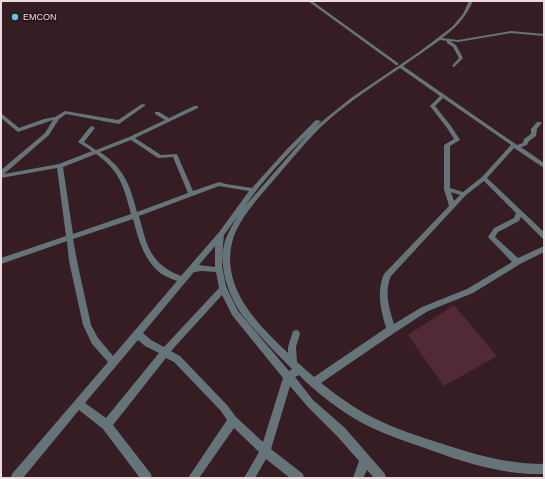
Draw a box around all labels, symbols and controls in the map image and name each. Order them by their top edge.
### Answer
marker: EMCON [10,12,20,22]
place label: EMCON [23,12,57,22]

